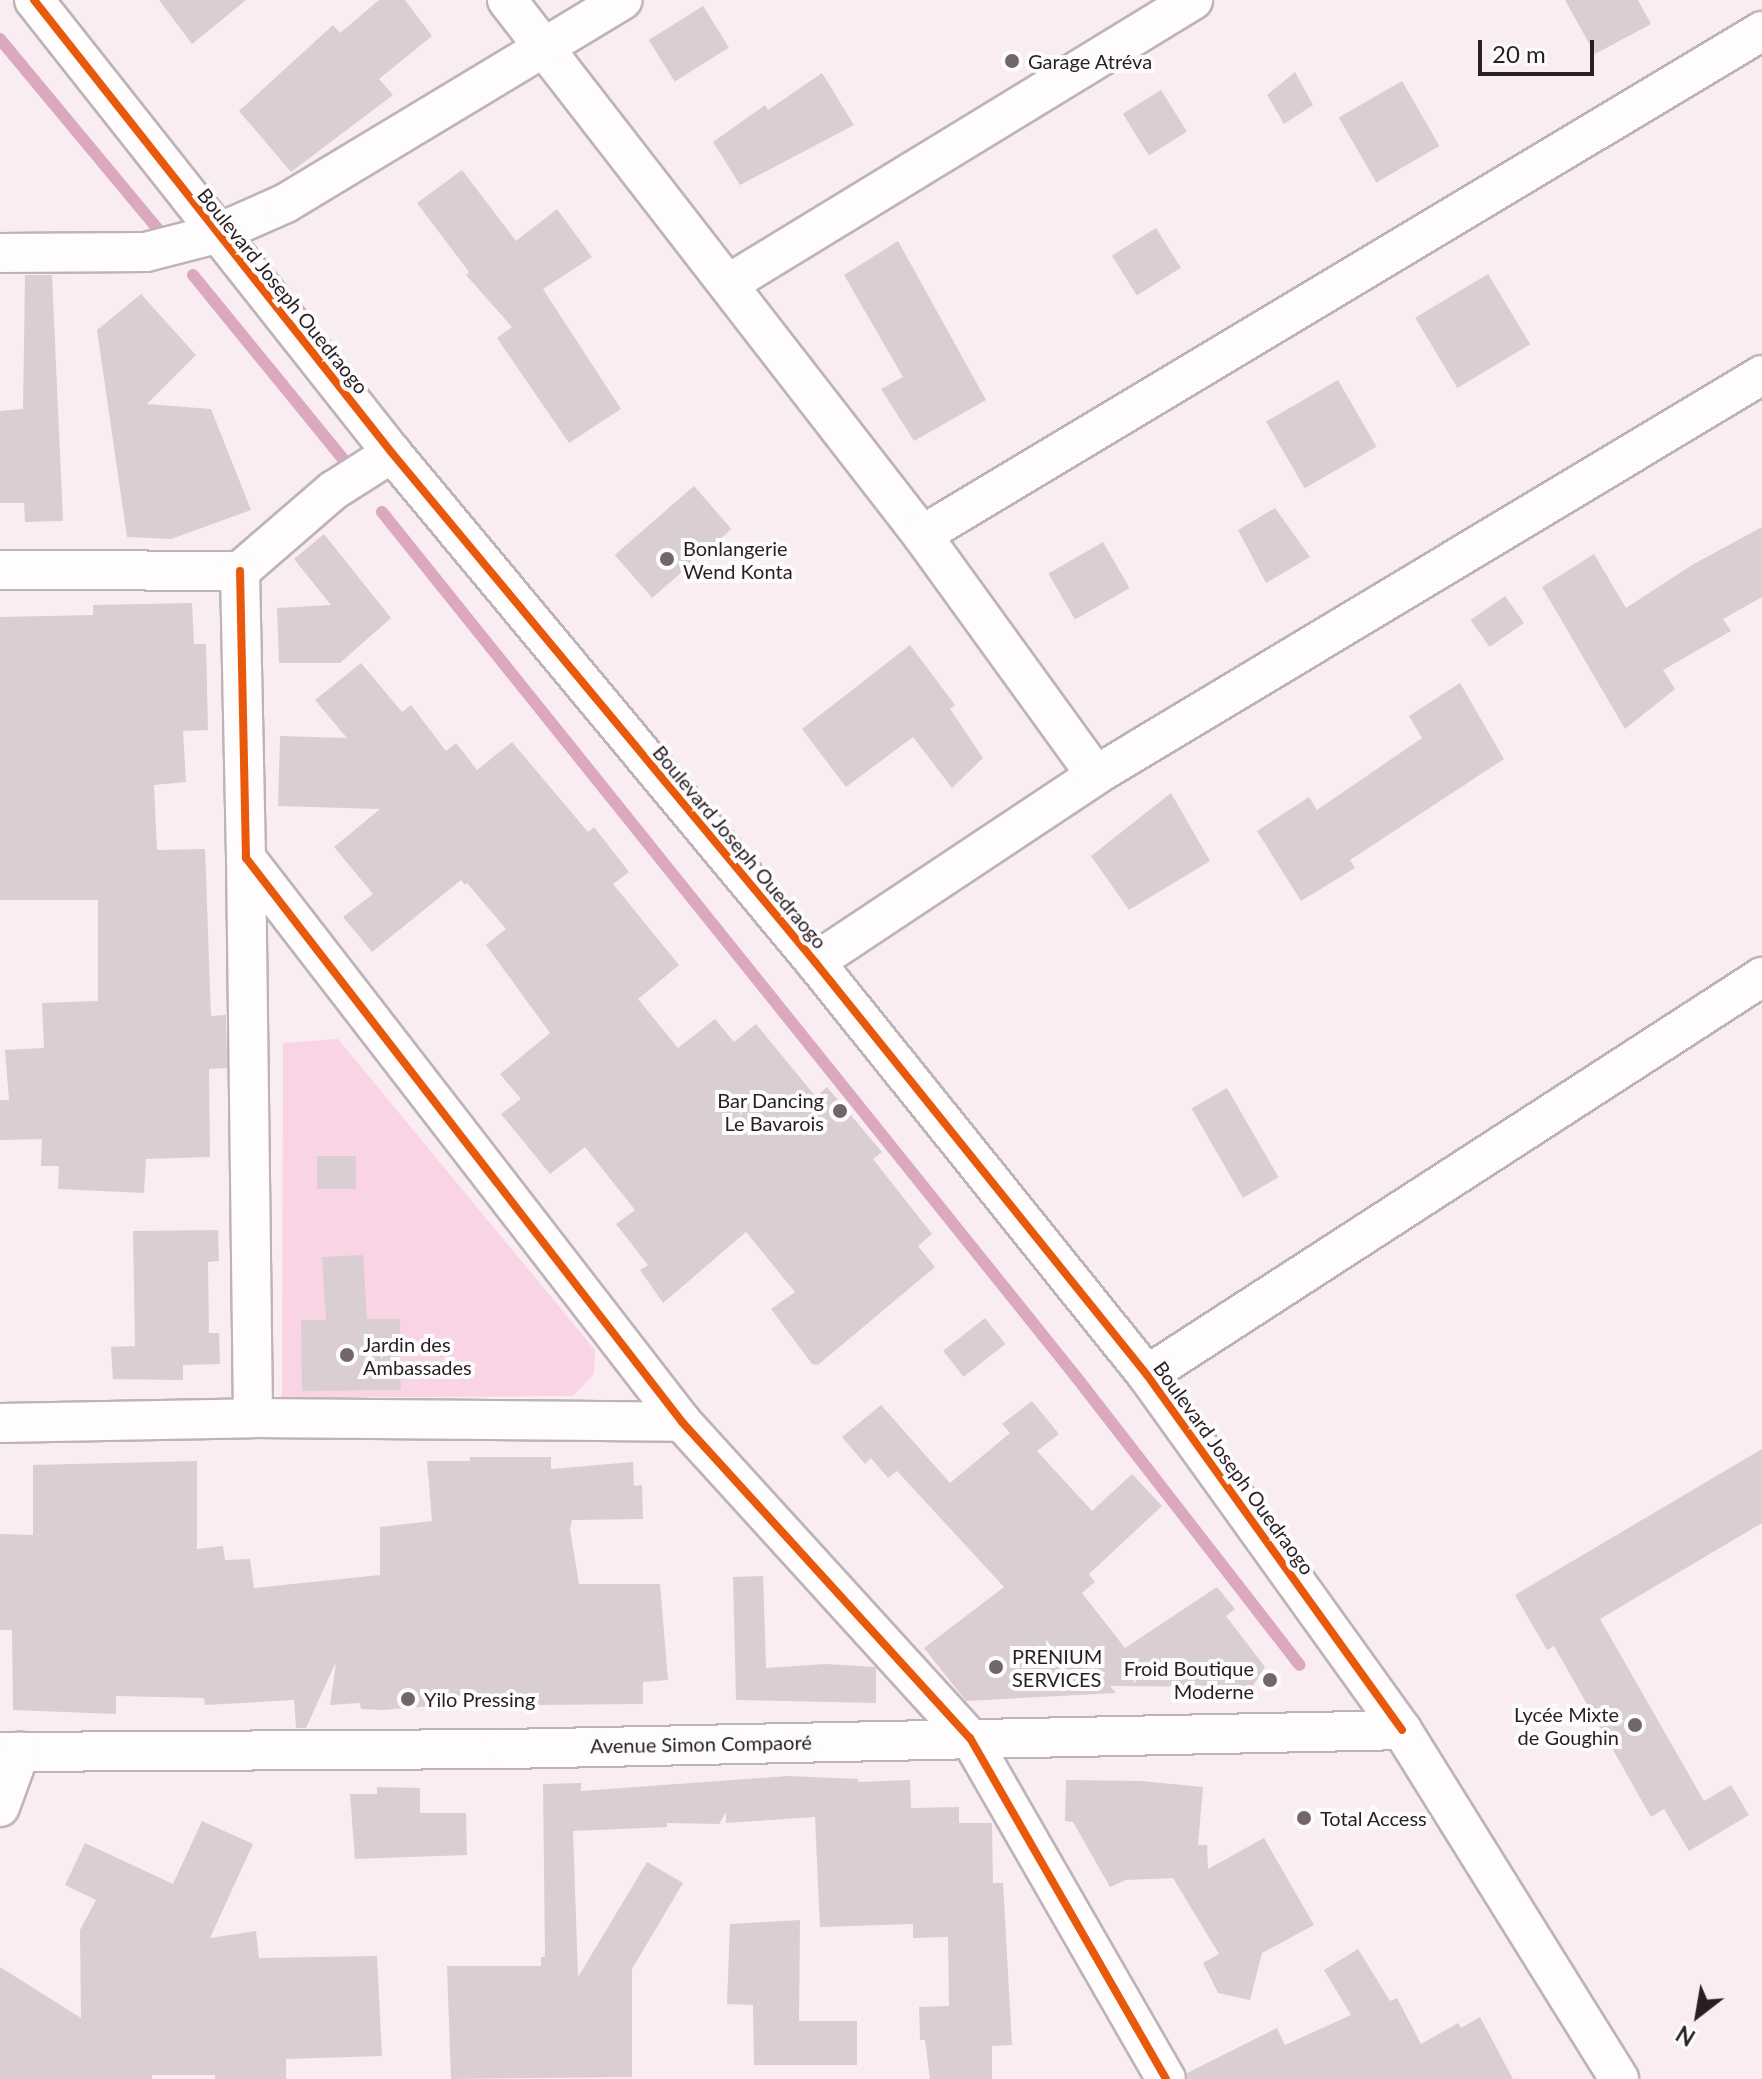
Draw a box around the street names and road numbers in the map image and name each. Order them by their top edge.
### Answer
street label: Boulevard Joseph Ouedraogo [192,183,374,399]
street label: Boulevard Joseph Ouedraogo [648,740,832,954]
street label: Boulevard Joseph Ouedraogo [1148,1356,1320,1580]
street label: Avenue Simon Compaoré [590,1730,812,1758]

